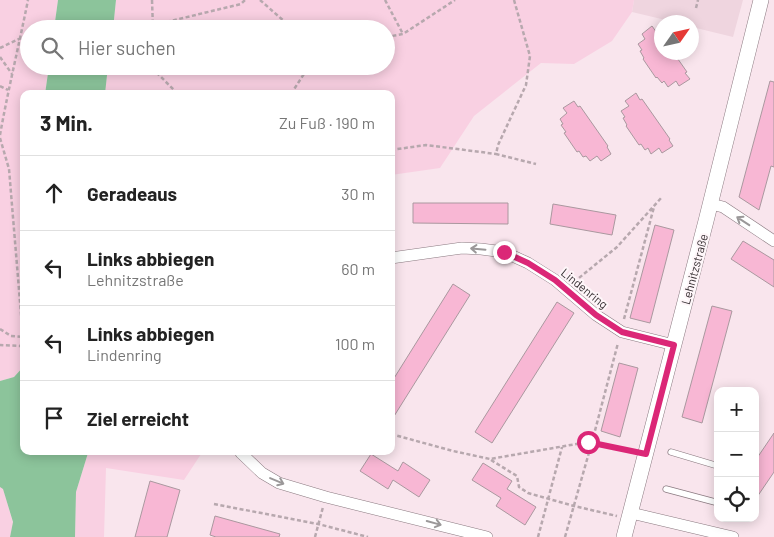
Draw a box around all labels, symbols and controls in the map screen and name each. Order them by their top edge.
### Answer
north arrow [654,15,699,60]
search box [20,20,395,75]
icon: search [38,34,66,62]
text: Hier suchen [78,36,176,59]
text: 3 Min. [40,110,93,135]
text: Zu Fuß · 190 m [279,113,375,132]
icon: ahead [40,179,68,207]
text: Geradeaus [87,182,177,205]
text: 30 m [341,184,375,203]
one-way arrow [736,215,750,226]
street label: Lehnitzstraße [678,232,710,306]
route end [493,241,516,264]
one-way arrow [470,244,486,254]
text: Links abbiegen [87,247,214,270]
icon: left [40,254,68,282]
text: 60 m [341,259,375,278]
street label: Lindenring [559,265,611,311]
text: Lehnitzstraße [87,270,184,289]
text: Links abbiegen [87,322,214,345]
icon: left [40,329,68,357]
text: 100 m [335,334,375,353]
text: Lindenring [87,345,162,364]
map controls [714,387,759,522]
button: + [714,387,759,432]
icon: arrive [40,404,68,432]
text: Ziel erreicht [87,407,189,430]
route start [577,431,600,454]
button: − [714,432,759,477]
one-way arrow [269,476,284,486]
button: locate [714,477,759,522]
one-way arrow [426,519,442,528]

